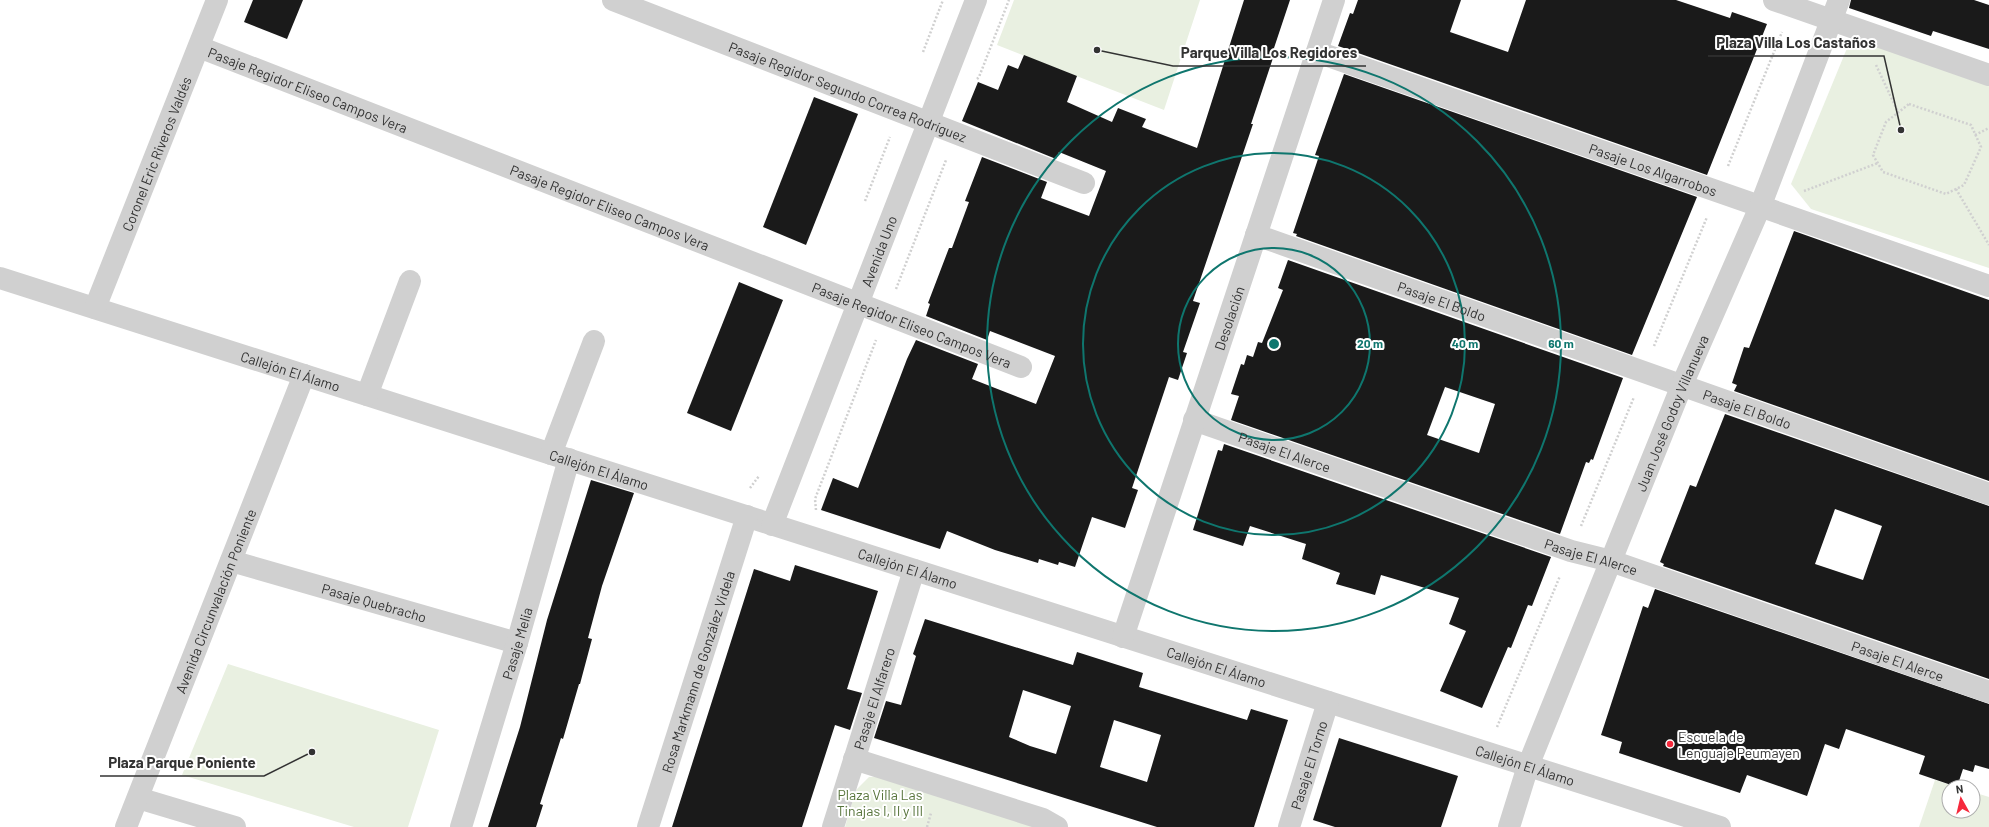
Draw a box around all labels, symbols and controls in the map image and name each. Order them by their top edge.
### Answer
callout: Plaza Villa Los Castaños [1708,29,1884,56]
text: Plaza Villa Los Castaños [1716,33,1876,51]
street label: Pasaje Regidor Segundo Correa Rodríguez [727,37,969,145]
callout: Parque Villa Los Regidores [1173,39,1366,66]
street label: Pasaje Regidor Eliseo Campos Vera [206,43,410,136]
text: Parque Villa Los Regidores [1181,43,1358,61]
street label: Coronel Eric Riveros Valdés [118,74,195,233]
street label: Pasaje Los Algarrobos [1587,139,1720,199]
street label: Pasaje Regidor Eliseo Campos Vera [508,161,712,253]
street label: Avenida Uno [857,213,900,289]
street label: Pasaje El Boldo [1395,277,1488,324]
street label: Pasaje Regidor Eliseo Campos Vera [810,278,1014,371]
street label: Desolación [1210,284,1247,352]
street label: Juan José Godoy Villanueva [1631,332,1711,494]
text: 20 m [1357,336,1383,350]
text: 40 m [1452,336,1478,350]
text: 60 m [1548,336,1574,350]
centre of rings [1267,337,1281,351]
street label: Callejón El Álamo [239,347,342,395]
street label: Pasaje El Boldo [1701,385,1794,432]
street label: Pasaje El Alerce [1236,428,1333,475]
street label: Callejón El Álamo [547,445,651,493]
street label: Avenida Circunvalación Poniente [171,506,259,696]
street label: Pasaje El Alerce [1542,534,1640,578]
street label: Callejón El Álamo [856,544,960,592]
street label: Rosa Markmann de González Videla [657,569,738,775]
street label: Pasaje Quebracho [320,579,429,625]
street label: Pasaje Melia [498,605,535,681]
street label: Pasaje El Alerce [1850,637,1946,684]
street label: Callejón El Álamo [1165,642,1268,690]
street label: Pasaje El Alfarero [849,645,898,752]
street label: Pasaje El Torno [1286,718,1330,812]
place label: Escuela de Lenguaje Peumayen [1678,728,1800,761]
marker: Escuela de Lenguaje Peumayen [1665,739,1675,749]
street label: Callejón El Álamo [1473,741,1577,789]
callout: Plaza Parque Poniente [100,749,264,776]
text: Plaza Parque Poniente [108,753,256,771]
north arrow [1941,779,1981,819]
text: N [1955,782,1964,796]
park label: Plaza Villa Las Tinajas I, II y III [837,786,923,819]

